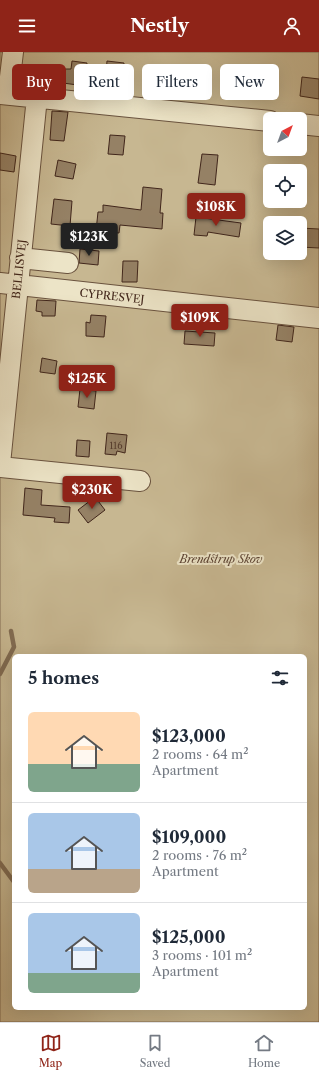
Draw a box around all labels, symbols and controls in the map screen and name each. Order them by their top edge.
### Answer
icon: menu [16,15,38,37]
text: Nestly [130,15,189,37]
icon: person [281,15,303,37]
chip: Buy [12,64,66,100]
chip: Rent [74,64,134,100]
chip: Filters [142,64,212,100]
chip: New [220,64,279,100]
north arrow [263,112,307,156]
map controls [263,112,307,260]
button: locate [263,164,307,208]
pin: $108K [188,193,244,227]
text: $108K [196,198,236,214]
button: layers [263,216,307,260]
pin: $123K [61,223,117,257]
text: $123K [70,228,108,244]
street label: BELLISVEJ [9,238,29,300]
street label: CYPRESVEJ [79,286,145,306]
pin: $109K [172,304,228,338]
text: $109K [180,309,220,325]
pin: $125K [59,365,115,399]
text: $125K [68,370,106,386]
house number: 116 [110,440,122,451]
pin: $230K [64,476,120,510]
text: $230K [72,481,112,497]
park label: Brendstrup Skov [179,552,263,566]
icon: filters [269,667,291,689]
text: 5 homes [28,668,99,688]
text: $123,000 [152,726,226,746]
icon: home [60,728,108,776]
text: 2 rooms · 64 m² [152,746,249,762]
text: Apartment [152,762,219,778]
text: $109,000 [152,827,226,847]
icon: home [60,829,108,877]
text: 2 rooms · 76 m² [152,847,247,863]
text: Apartment [152,863,219,879]
text: $125,000 [152,927,226,947]
icon: home [60,929,108,977]
text: 3 rooms · 101 m² [152,947,252,963]
text: Apartment [152,963,219,979]
tab: Map [39,1032,62,1070]
tab: Saved [140,1032,170,1070]
tab: Home [248,1032,280,1070]

